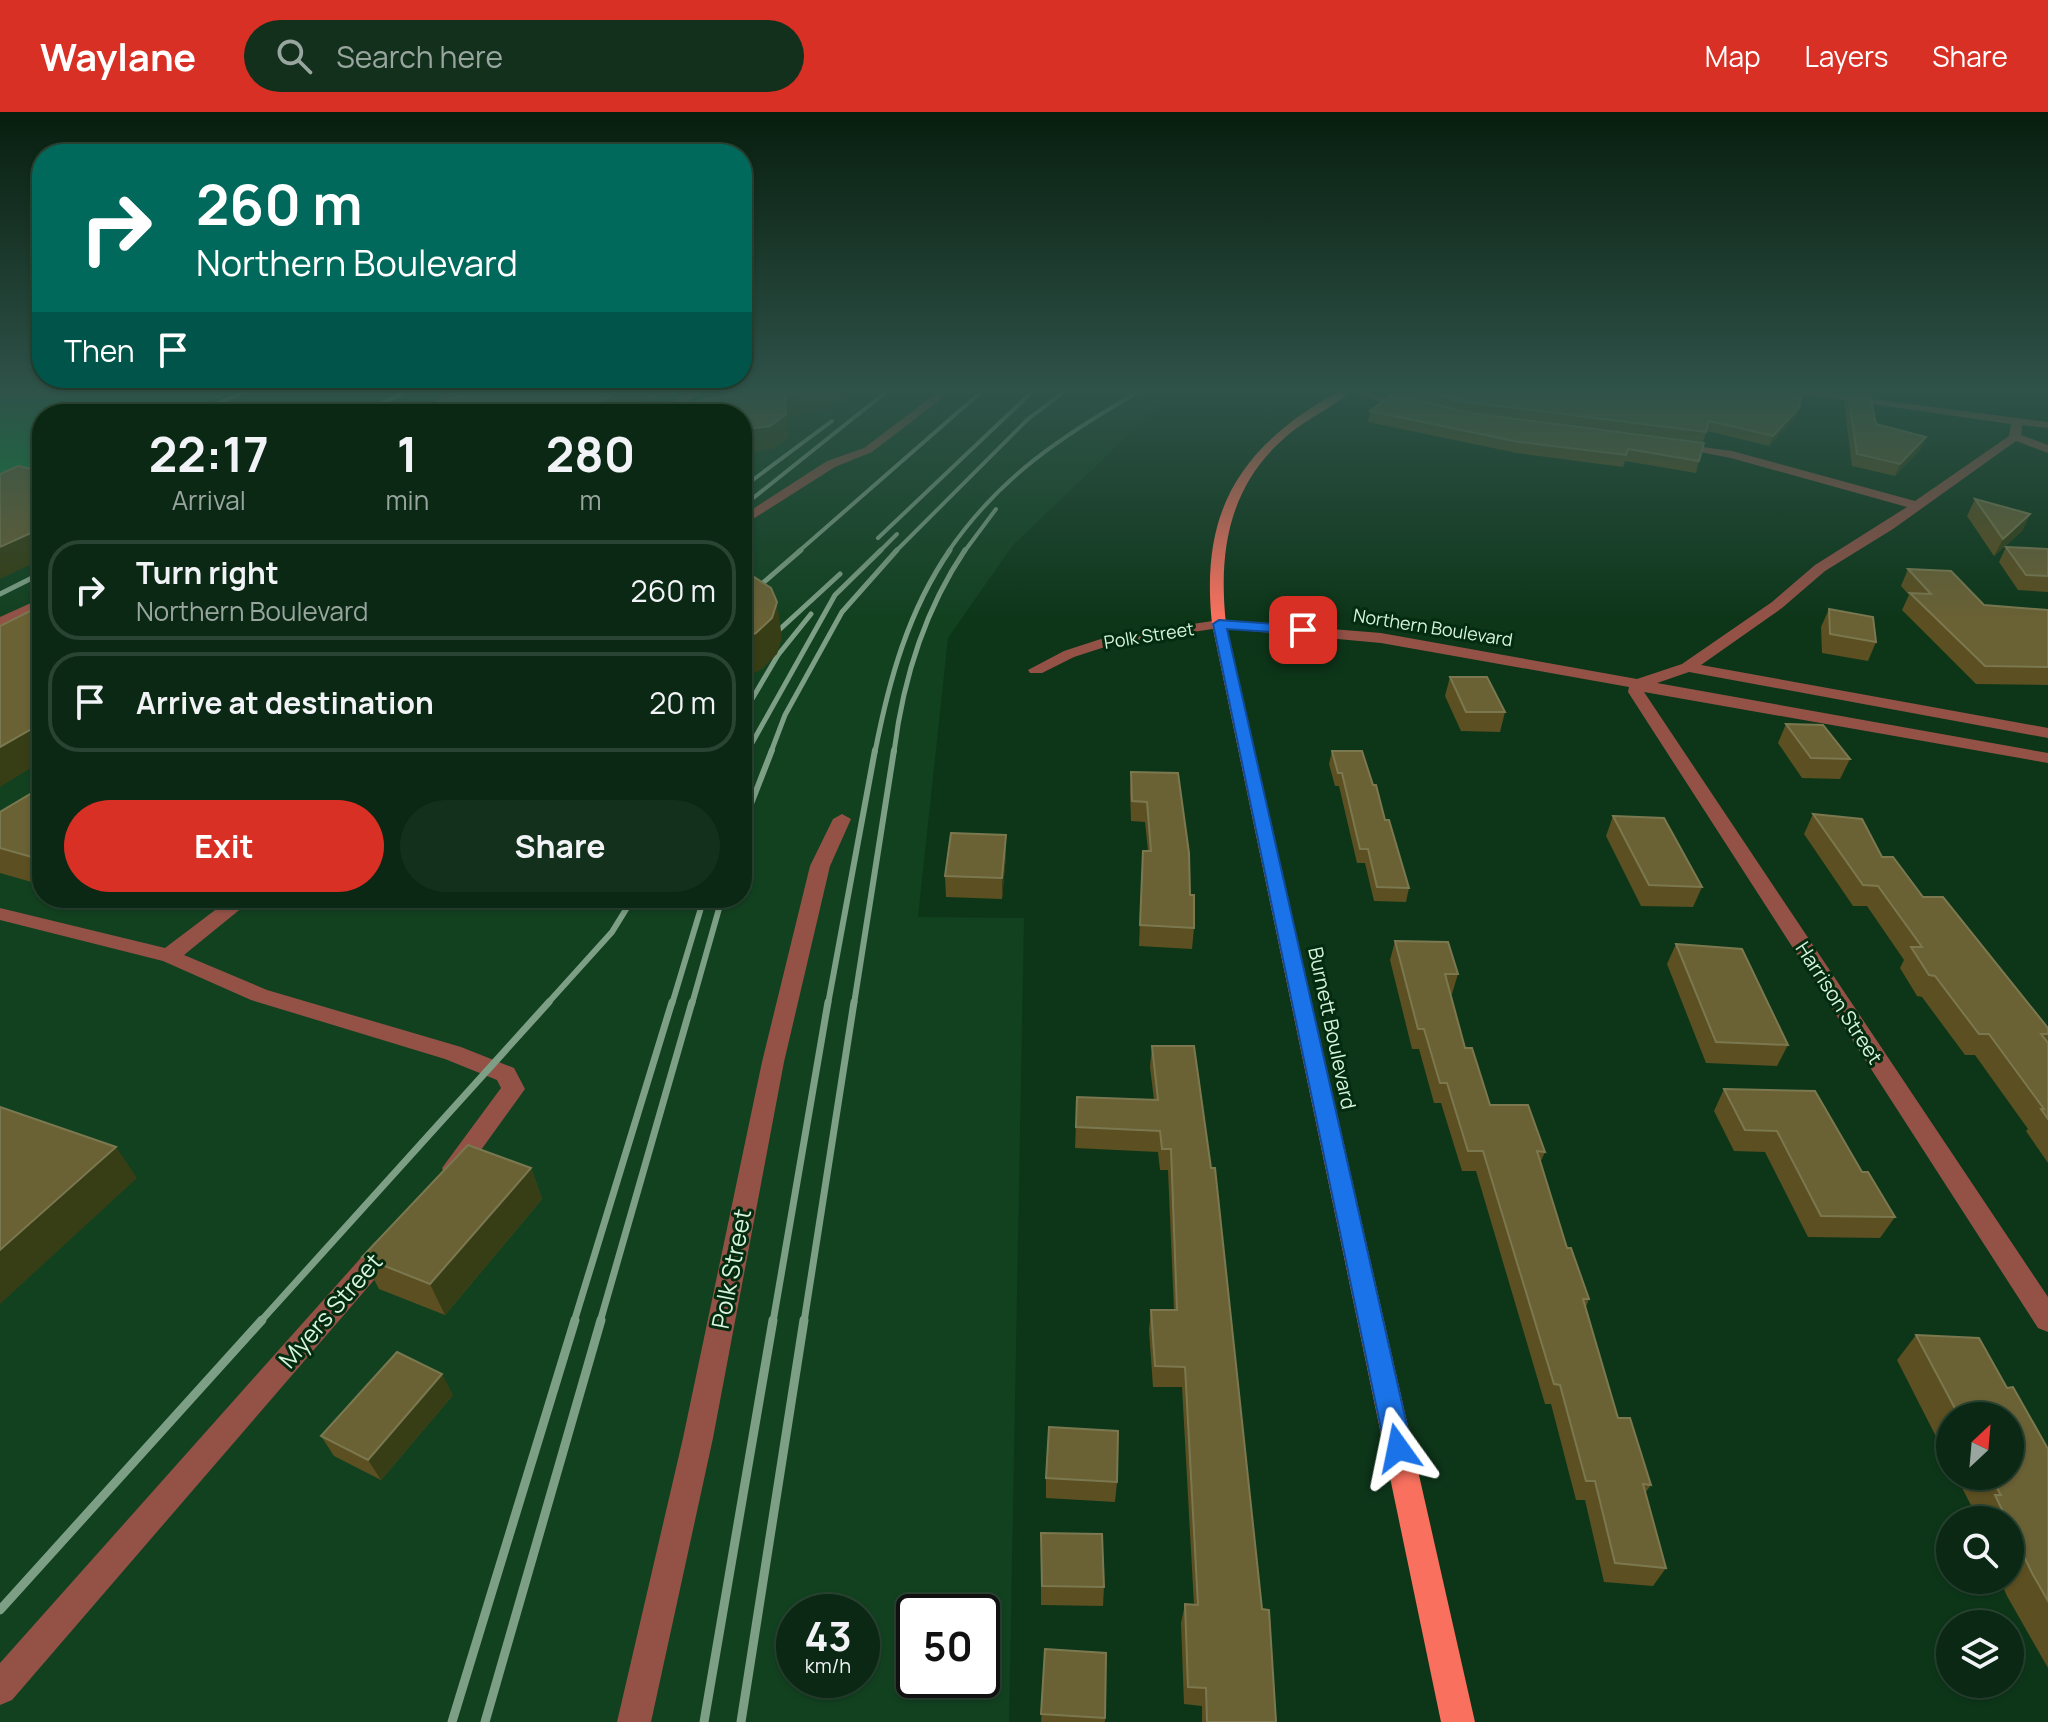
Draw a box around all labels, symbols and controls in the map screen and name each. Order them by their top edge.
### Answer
search box [244,20,804,92]
text: Waylane [40,30,196,82]
icon: search [272,34,316,78]
text: Search here [336,36,503,77]
text: Map [1705,37,1761,75]
text: Layers [1805,37,1888,75]
text: Share [1932,37,2008,75]
text: 260 m [196,165,363,242]
icon: right [64,176,168,280]
text: Northern Boulevard [196,238,518,287]
icon: arrive [151,328,195,372]
text: Then [64,330,135,371]
text: 22:17 [149,421,269,486]
text: 1 [397,421,418,486]
text: 280 [546,421,635,486]
text: Arrival [172,482,246,518]
text: min [386,482,429,518]
text: m [580,482,602,518]
text: Turn right [136,552,279,593]
icon: right [68,568,112,612]
text: 260 m [631,570,716,611]
text: Northern Boulevard [136,593,369,629]
pin [1269,596,1337,664]
street label: Northern Boulevard [1352,603,1515,651]
icon: arrive [1281,608,1325,652]
street label: Polk Street [1102,616,1196,654]
icon: arrive [68,680,112,724]
text: Arrive at destination [136,682,434,723]
text: 20 m [649,682,716,723]
button: Exit [64,800,384,892]
button: Share [400,800,720,892]
street label: Harrison Street [1790,936,1889,1069]
street label: Burnett Boulevard [1302,944,1363,1111]
street label: Polk Street [703,1206,758,1331]
street label: Myers Street [271,1245,389,1375]
north arrow [1936,1402,2024,1490]
map controls [1936,1402,2024,1698]
position arrow [1356,1406,1440,1490]
button: search [1936,1506,2024,1594]
speed limit sign: 50 [896,1594,1000,1698]
text: 43 [804,1608,852,1663]
button: layers [1936,1610,2024,1698]
text: km/h [805,1652,851,1679]

